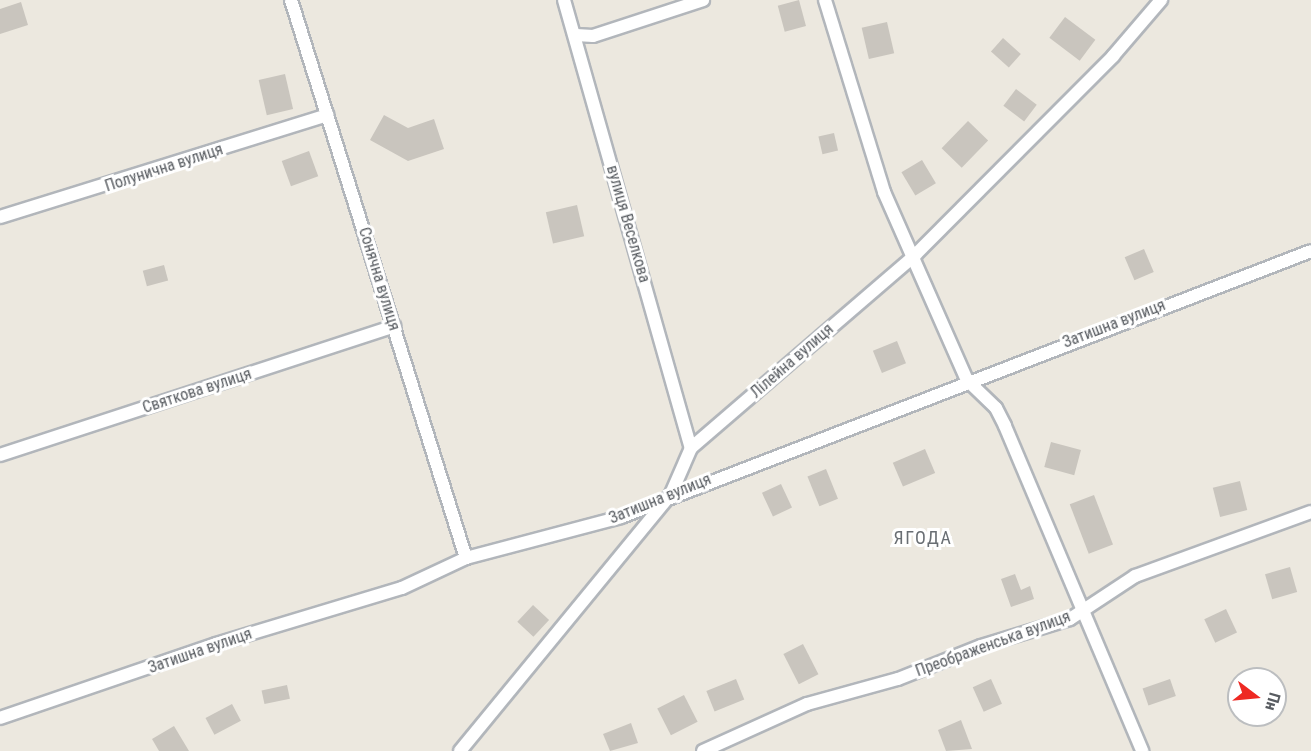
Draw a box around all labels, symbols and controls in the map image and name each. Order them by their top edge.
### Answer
street label: Полунична вулиця [103,140,225,196]
street label: вулиця Веселкова [602,163,654,285]
street label: Сонячна вулиця [354,225,404,333]
street label: Затишна вулиця [1060,296,1168,352]
street label: Лілейна вулиця [747,320,837,402]
street label: Святкова вулиця [140,364,254,418]
street label: Затишна вулиця [606,470,714,528]
district label: ЯГОДА [894,527,952,549]
street label: Преображенська вулиця [913,607,1073,681]
street label: Затишна вулиця [146,624,254,678]
north arrow [1227,667,1287,727]
text: Пн [1261,690,1284,713]

